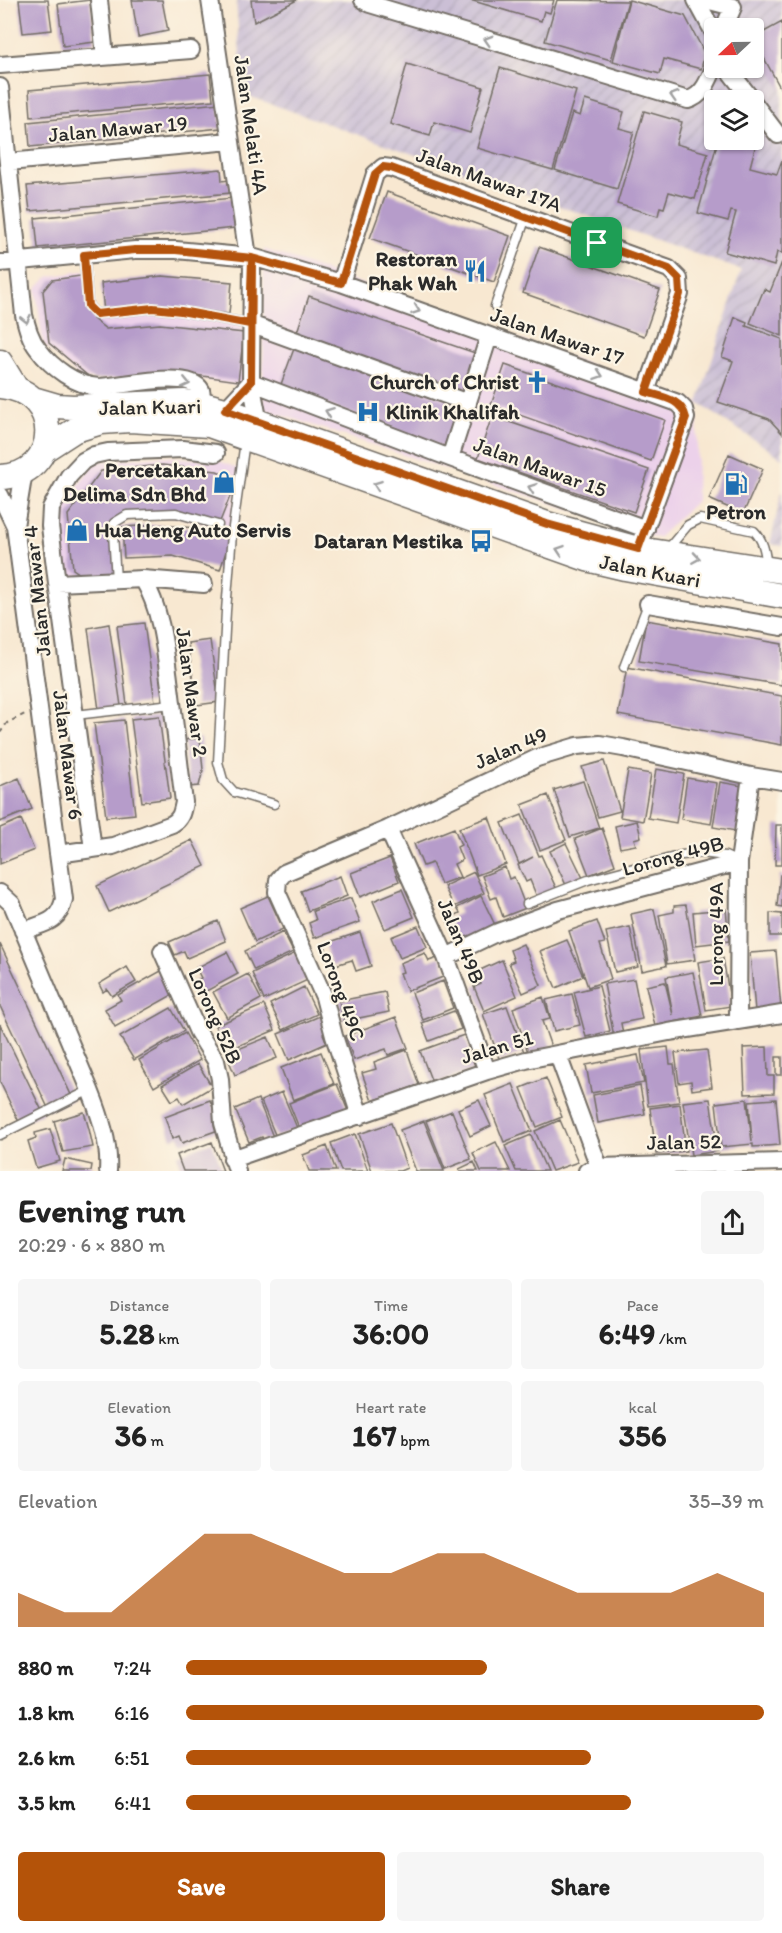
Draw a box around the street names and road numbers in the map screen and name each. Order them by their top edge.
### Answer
street label: Jalan Melati 4A [229,53,274,197]
street label: Jalan Mawar 19 [47,110,189,147]
street label: Jalan Mawar 17A [413,142,566,218]
street label: Jalan Mawar 17 [487,301,627,370]
street label: Jalan Kuari [99,393,201,420]
street label: Jalan Mawar 15 [470,431,610,502]
street label: Jalan Mawar 4 [17,524,56,658]
street label: Jalan Kuari [597,548,703,593]
street label: Jalan Mawar 2 [171,626,214,758]
street label: Jalan Mawar 6 [48,689,89,821]
street label: Jalan 49 [471,721,551,774]
street label: Lorong 49B [619,830,726,881]
street label: Lorong 49A [703,881,728,986]
street label: Jalan 49B [432,894,491,987]
street label: Lorong 49C [312,938,371,1044]
street label: Lorong 52B [183,964,248,1068]
street label: Jalan 51 [458,1024,536,1069]
street label: Jalan 52 [646,1128,722,1155]

